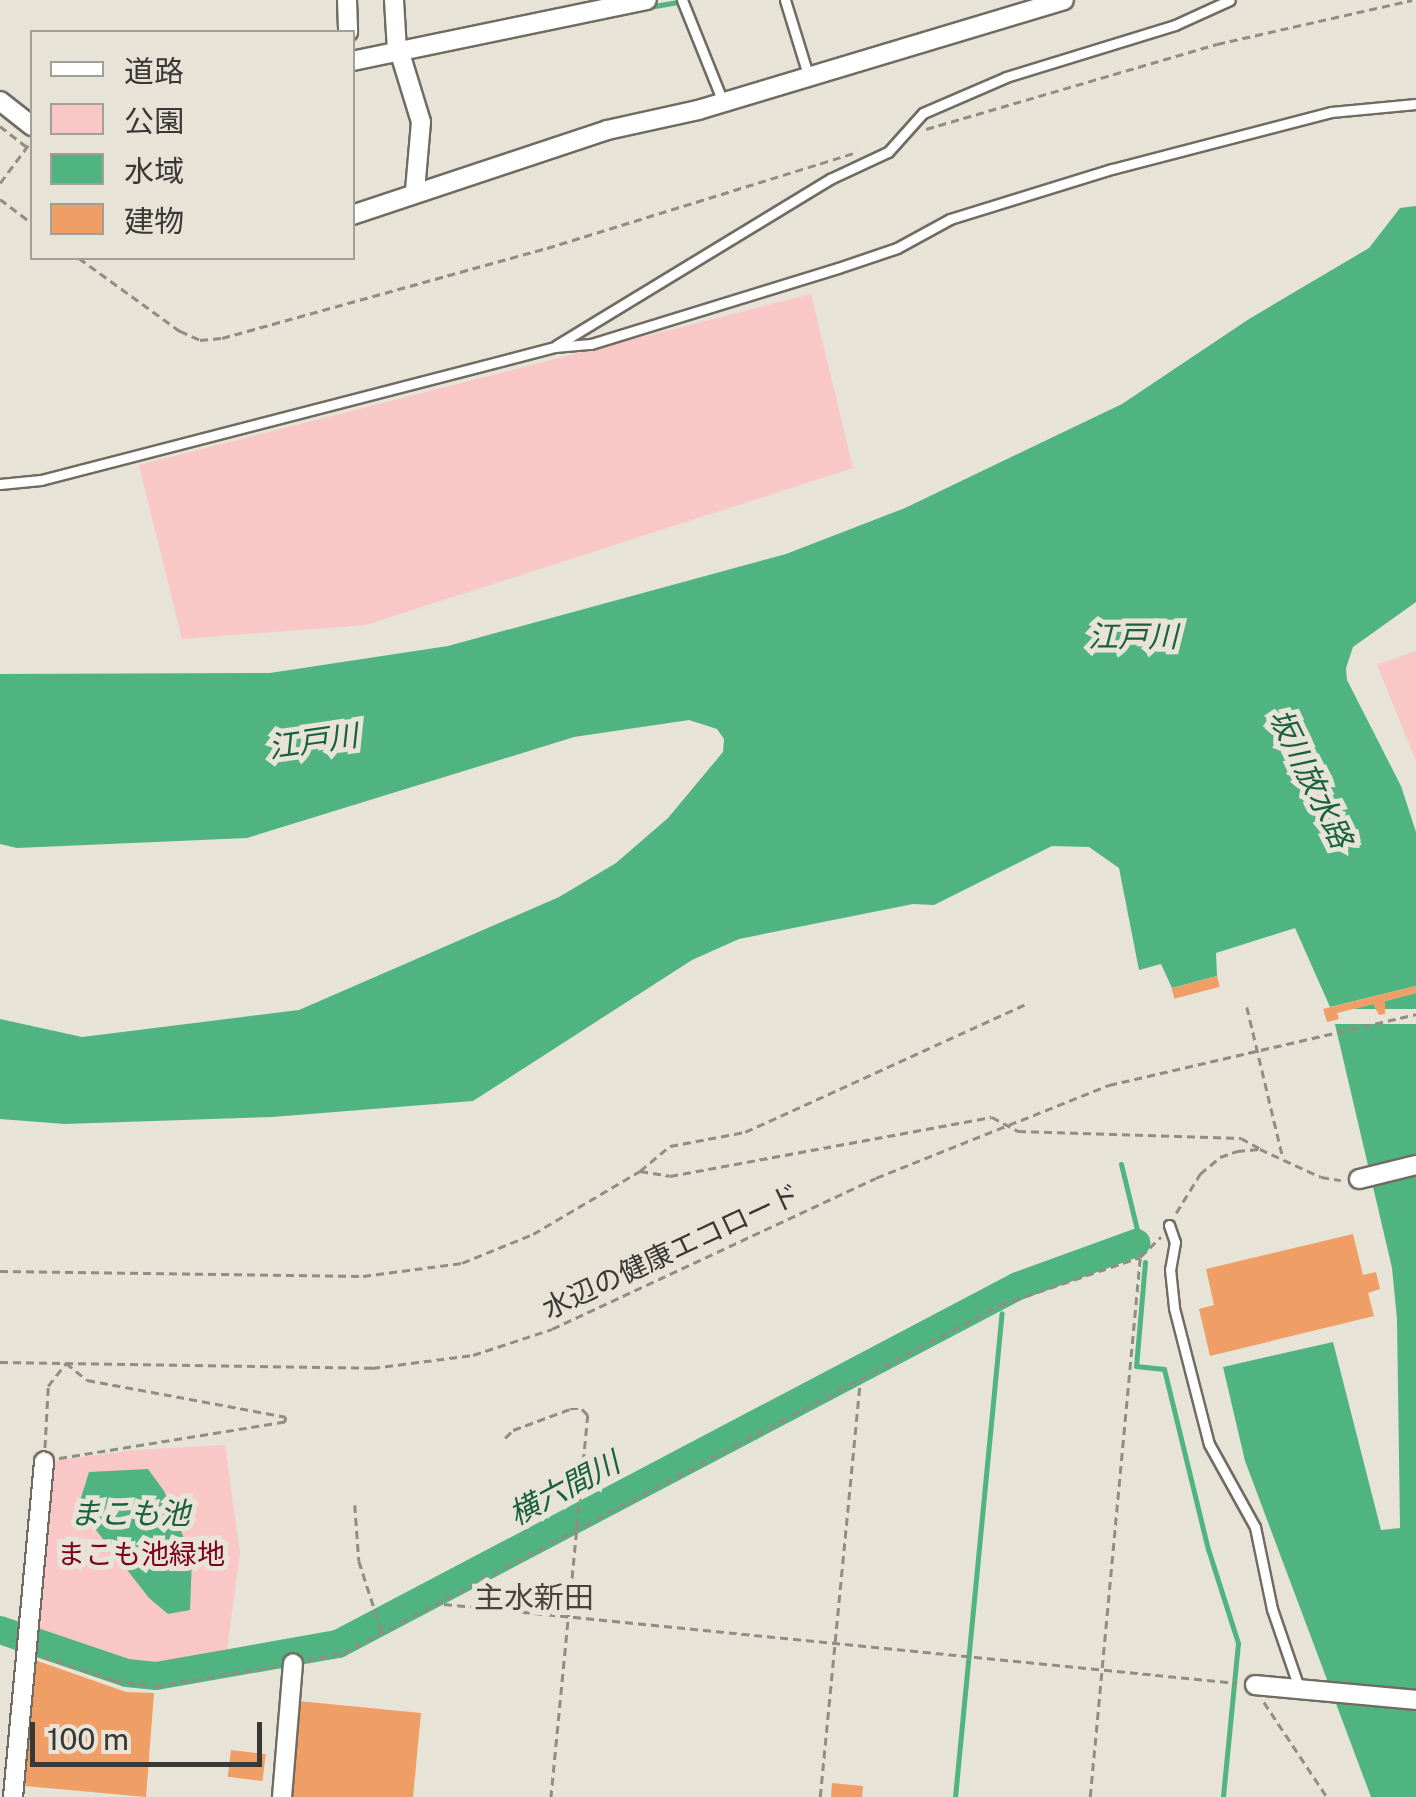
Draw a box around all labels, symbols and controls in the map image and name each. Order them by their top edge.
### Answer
legend [30,30,355,260]
text: 道路 [124,53,184,89]
text: 公園 [124,103,184,139]
text: 水域 [124,153,184,189]
text: 建物 [124,203,184,239]
water label: 江戸川 [1088,618,1178,654]
water label: 坂川放水路 [1262,703,1360,853]
water label: 江戸川 [266,717,360,765]
street label: 水辺の健康エコロード [537,1177,805,1325]
water label: 横六間川 [503,1444,625,1532]
water label: まこも池 [70,1495,190,1531]
park label: まこも池緑地 [57,1537,225,1571]
district label: 主水新田 [474,1579,594,1615]
scale bar [35,1702,268,1764]
text: 100 m [47,1721,129,1757]

